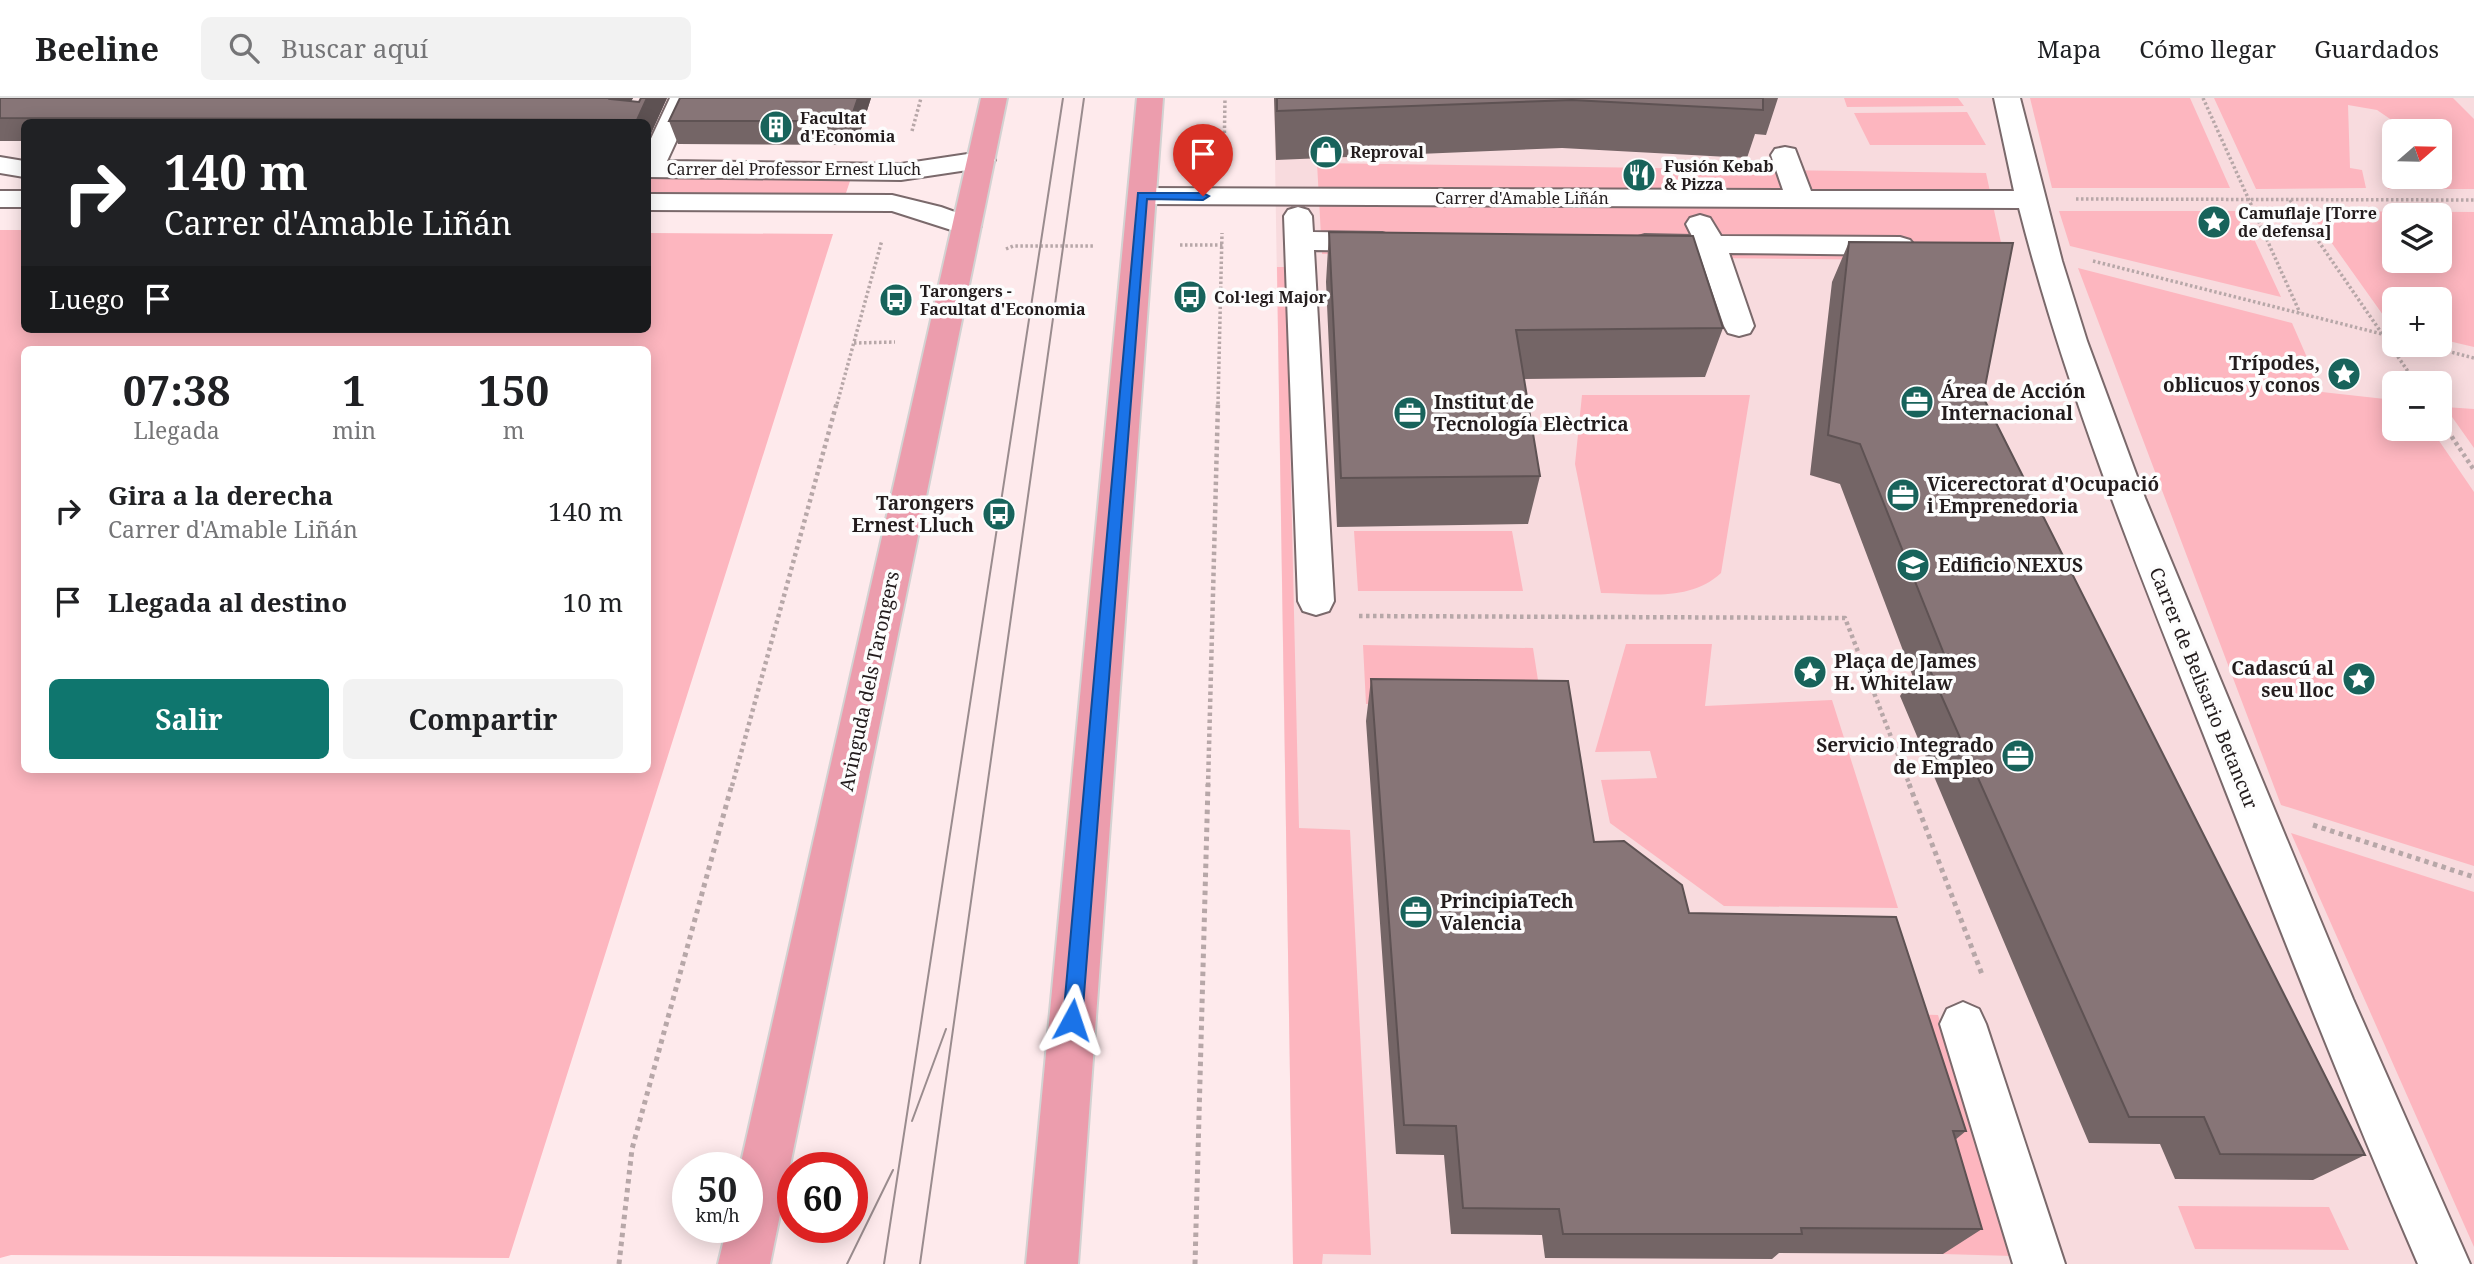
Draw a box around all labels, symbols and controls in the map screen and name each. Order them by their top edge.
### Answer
search box [201,17,691,80]
text: Beeline [35,26,159,71]
icon: search [225,29,263,67]
text: Buscar aquí [281,30,428,66]
text: Mapa [2037,32,2101,65]
text: Cómo llegar [2139,32,2276,65]
text: Guardados [2314,32,2439,65]
place label: Facultat d'Economia [800,107,896,147]
building icon: Facultat d'Economia [757,108,795,146]
north arrow [2382,119,2452,189]
map controls [2382,119,2452,441]
pin [1173,124,1233,196]
shop icon: Reproval [1307,133,1345,171]
icon: arrive [1184,135,1222,173]
text: 140 m [164,138,308,204]
place label: Reproval [1350,141,1424,163]
icon: right [49,147,140,238]
place label: Fusión Kebab & Pizza [1664,155,1774,195]
restaurant icon: Fusión Kebab & Pizza [1620,156,1658,194]
street label: Carrer del Professor Ernest Lluch [667,158,921,180]
street label: Carrer d'Amable Liñán [1435,187,1609,209]
text: Carrer d'Amable Liñán [164,201,512,244]
place label: Camuflaje [Torre de defensa] [2238,202,2377,242]
place icon: Camuflaje [Torre de defensa] [2195,203,2233,241]
button: layers [2382,203,2452,273]
bus stop icon: Col·legi Major [1171,278,1209,316]
icon: arrive [139,280,177,318]
place label: Tarongers - Facultat d'Economia [920,280,1086,320]
text: Luego [49,281,125,317]
bus stop icon: Tarongers - Facultat d'Economia [877,281,915,319]
place label: Col·legi Major [1214,286,1328,308]
button: + [2382,287,2452,357]
place label: Trípodes, oblicuos y conos [2163,350,2320,398]
place icon: Trípodes, oblicuos y conos [2325,355,2363,393]
text: 07:38 [123,361,230,418]
text: 1 [342,361,366,418]
text: 150 [478,361,549,418]
button: − [2382,371,2452,441]
place label: Área de Acción Internacional [1941,378,2086,426]
office icon: Área de Acción Internacional [1898,383,1936,421]
place label: Institut de Tecnología Elèctrica [1434,389,1629,437]
office icon: Institut de Tecnología Elèctrica [1391,394,1429,432]
text: Llegada [134,414,220,446]
text: min [332,414,376,446]
text: m [503,414,524,446]
place label: Vicerectorat d'Ocupació i Emprenedoria [1927,471,2159,519]
office icon: Vicerectorat d'Ocupació i Emprenedoria [1884,476,1922,514]
text: Gira a la derecha [108,477,333,513]
place label: Tarongers Ernest Lluch [852,490,974,538]
icon: right [49,492,87,530]
text: 140 m [548,493,623,529]
bus stop icon: Tarongers Ernest Lluch [980,495,1018,533]
text: Carrer d'Amable Liñán [108,513,358,545]
school or university icon: Edificio NEXUS [1894,546,1932,584]
place label: Edificio NEXUS [1938,552,2083,578]
street label: Carrer de Belisario Betancur [2144,563,2264,813]
street label: Avinguda dels Tarongers [833,569,905,793]
icon: arrive [49,583,87,621]
text: Llegada al destino [108,584,347,620]
text: 10 m [563,584,623,620]
place label: Plaça de James H. Whitelaw [1834,648,1976,696]
place icon: Plaça de James H. Whitelaw [1791,653,1829,691]
place label: Cadascú al seu lloc [2231,655,2334,703]
place icon: Cadascú al seu lloc [2340,660,2378,698]
button: Salir [49,679,329,759]
button: Compartir [343,679,623,759]
place label: Servicio Integrado de Empleo [1816,732,1994,780]
office icon: Servicio Integrado de Empleo [1999,737,2037,775]
place label: PrincipiaTech Valencia [1440,888,1574,936]
office icon: PrincipiaTech Valencia [1397,893,1435,931]
position arrow [1035,983,1109,1057]
speed limit sign: 60 [777,1152,868,1243]
text: 50 [698,1165,737,1212]
text: km/h [695,1203,740,1227]

